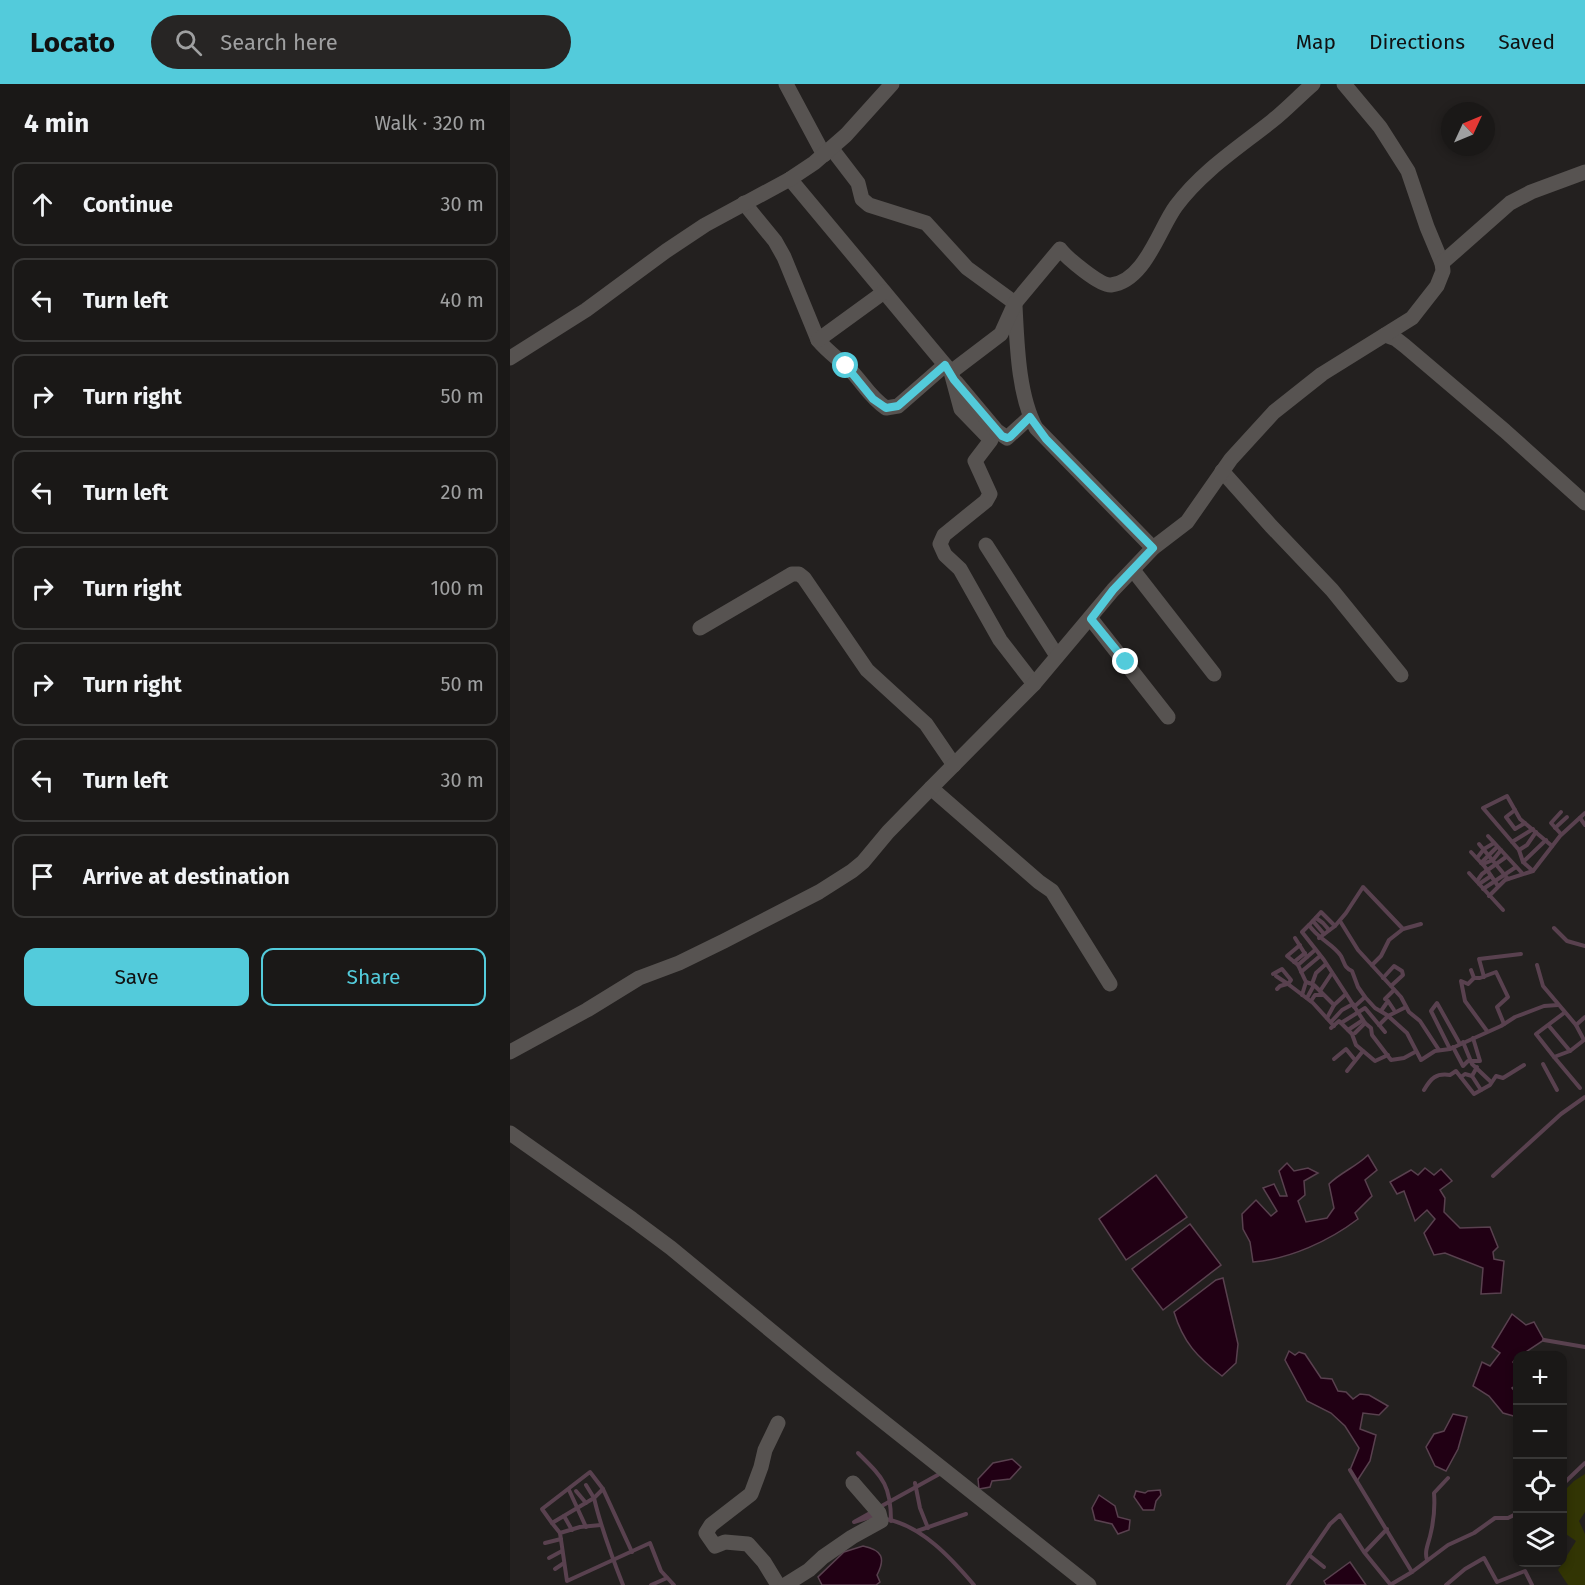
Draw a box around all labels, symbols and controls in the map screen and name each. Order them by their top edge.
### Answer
search box [151,15,571,69]
text: Locato [30,26,115,59]
icon: search [172,26,205,59]
text: Search here [220,29,338,56]
text: Map [1296,29,1336,55]
text: Directions [1369,29,1465,55]
text: Saved [1498,29,1555,55]
north arrow [1441,102,1495,156]
text: 4 min [24,108,89,139]
text: Walk · 320 m [375,111,486,135]
icon: ahead [26,188,59,221]
text: Continue [83,191,173,218]
text: 30 m [440,192,484,216]
icon: left [26,284,59,317]
text: Turn left [83,287,168,314]
text: 40 m [440,288,484,312]
route start [832,352,858,378]
icon: right [26,380,59,413]
text: Turn right [83,383,182,410]
text: 50 m [440,384,484,408]
icon: left [26,476,59,509]
text: Turn left [83,479,168,506]
text: 20 m [441,480,484,504]
icon: right [26,572,59,605]
text: Turn right [83,575,182,602]
text: 100 m [431,576,484,600]
route end [1112,648,1138,674]
icon: right [26,668,59,701]
text: Turn right [83,671,182,698]
text: 50 m [440,672,484,696]
icon: left [26,764,59,797]
text: Turn left [83,767,168,794]
text: 30 m [440,768,484,792]
icon: arrive [26,860,59,893]
text: Arrive at destination [83,863,290,890]
button: Save [24,948,249,1006]
button: Share [261,948,486,1006]
map controls [1513,1351,1567,1567]
button: + [1513,1351,1567,1405]
button: − [1513,1405,1567,1459]
button: locate [1513,1459,1567,1513]
button: layers [1513,1513,1567,1567]

